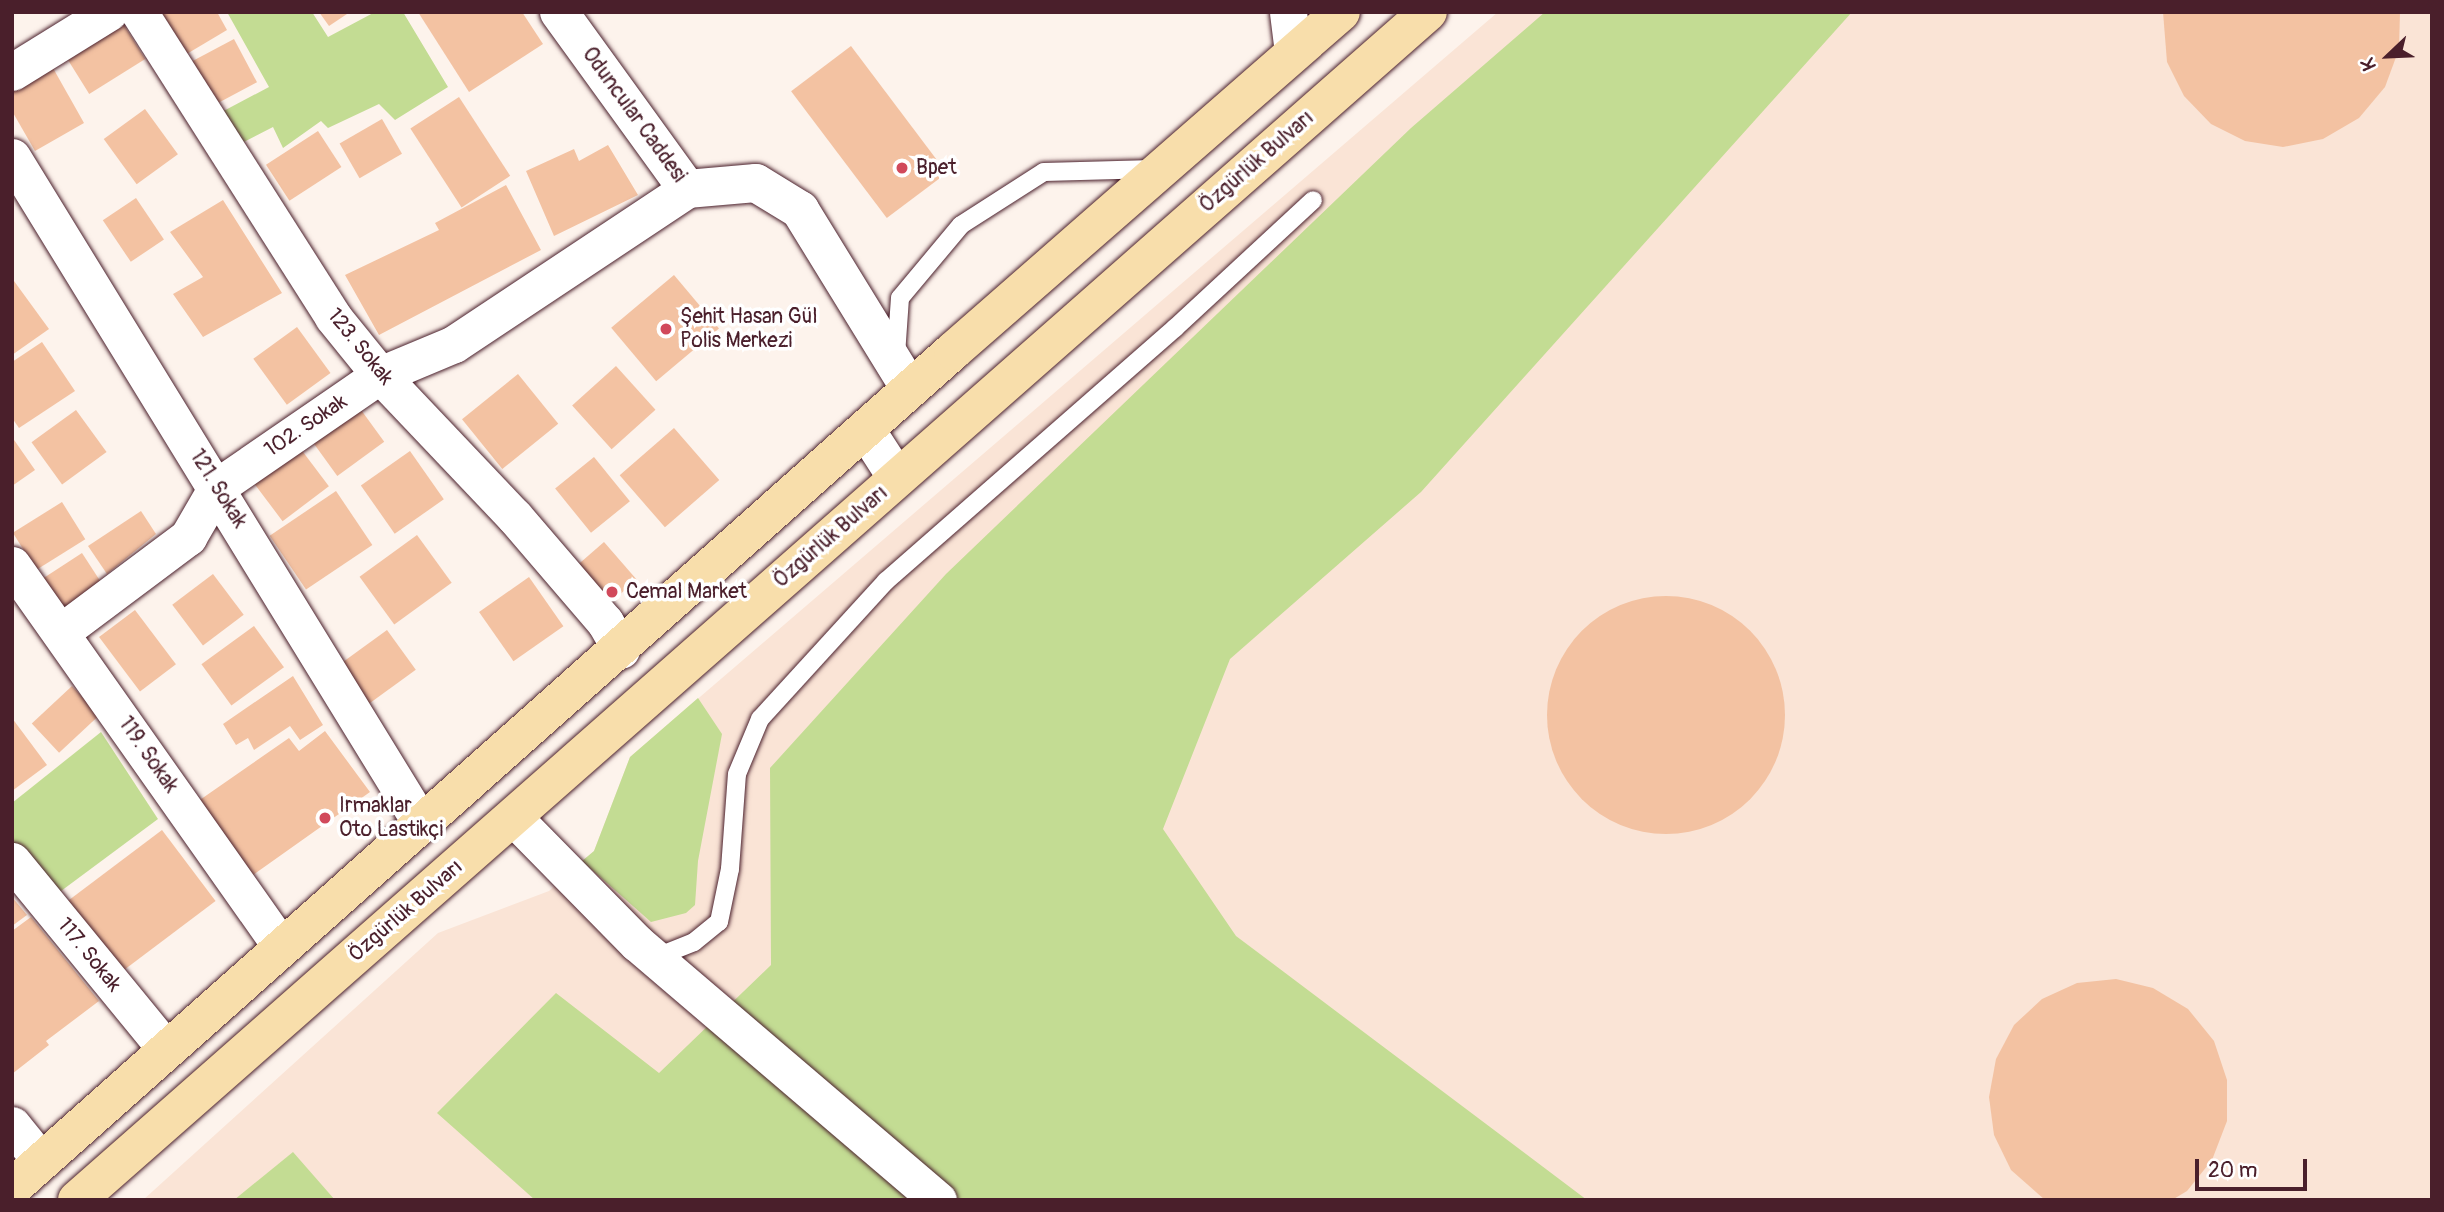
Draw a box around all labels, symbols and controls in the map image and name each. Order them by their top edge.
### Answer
north arrow [2353,21,2423,91]
street label: Oduncular Caddesi [576,42,692,188]
text: K [2355,54,2382,74]
street label: Özgürlük Bulvarı [1195,106,1319,218]
place label: Bpet [916,155,957,181]
marker: Bpet [894,160,910,176]
street label: 123. Sokak [322,304,398,390]
place label: Şehit Hasan Gül Polis Merkezi [680,304,817,354]
marker: Şehit Hasan Gül Polis Merkezi [658,321,674,337]
street label: 102. Sokak [260,389,352,463]
street label: 121. Sokak [184,445,252,533]
street label: Özgürlük Bulvarı [769,481,893,593]
place label: Cemal Market [626,579,747,605]
marker: Cemal Market [604,584,620,600]
street label: 119. Sokak [113,712,183,798]
place label: Irmaklar Oto Lastikçi [339,793,443,843]
marker: Irmaklar Oto Lastikçi [317,810,333,826]
street label: Özgürlük Bulvarı [344,855,468,967]
street label: 117. Sokak [52,913,126,997]
scale bar [2199,1146,2311,1190]
text: 20 m [2208,1157,2257,1184]

